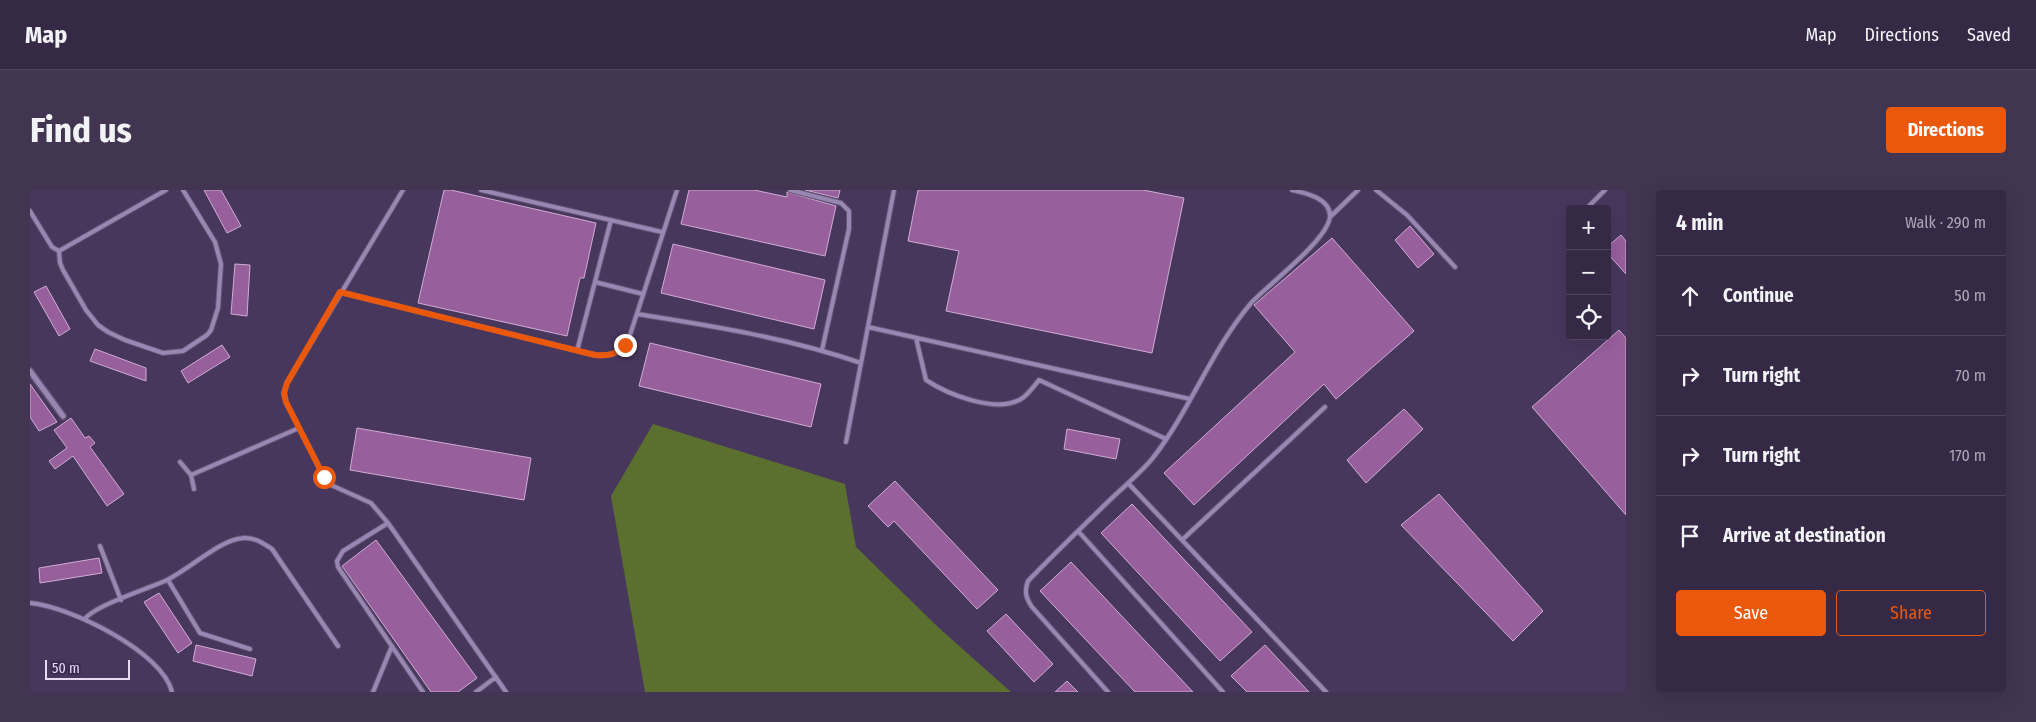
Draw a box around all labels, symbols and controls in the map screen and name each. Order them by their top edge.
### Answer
text: Map [25,21,67,49]
text: Map [1805,24,1837,46]
text: Directions [1865,24,1939,46]
text: Saved [1967,24,2011,46]
button: Directions [1886,107,2006,153]
text: Find us [30,109,132,151]
map controls [1566,205,1611,340]
button: + [1566,205,1611,250]
text: 4 min [1676,210,1724,236]
text: Walk · 290 m [1905,213,1986,232]
button: − [1566,250,1611,295]
icon: ahead [1676,282,1704,310]
text: Continue [1723,284,1794,307]
text: 50 m [1954,286,1986,305]
button: locate [1566,295,1611,340]
route end [614,334,637,357]
icon: right [1676,362,1704,390]
text: Turn right [1723,364,1800,387]
text: 70 m [1955,366,1986,385]
icon: right [1676,442,1704,470]
text: Turn right [1723,444,1800,467]
text: 170 m [1949,446,1986,465]
route start [313,466,336,489]
icon: arrive [1676,522,1704,550]
text: Arrive at destination [1723,524,1886,547]
button: Save [1676,590,1826,636]
button: Share [1836,590,1986,636]
scale bar [45,657,130,680]
text: 50 m [52,660,80,677]

